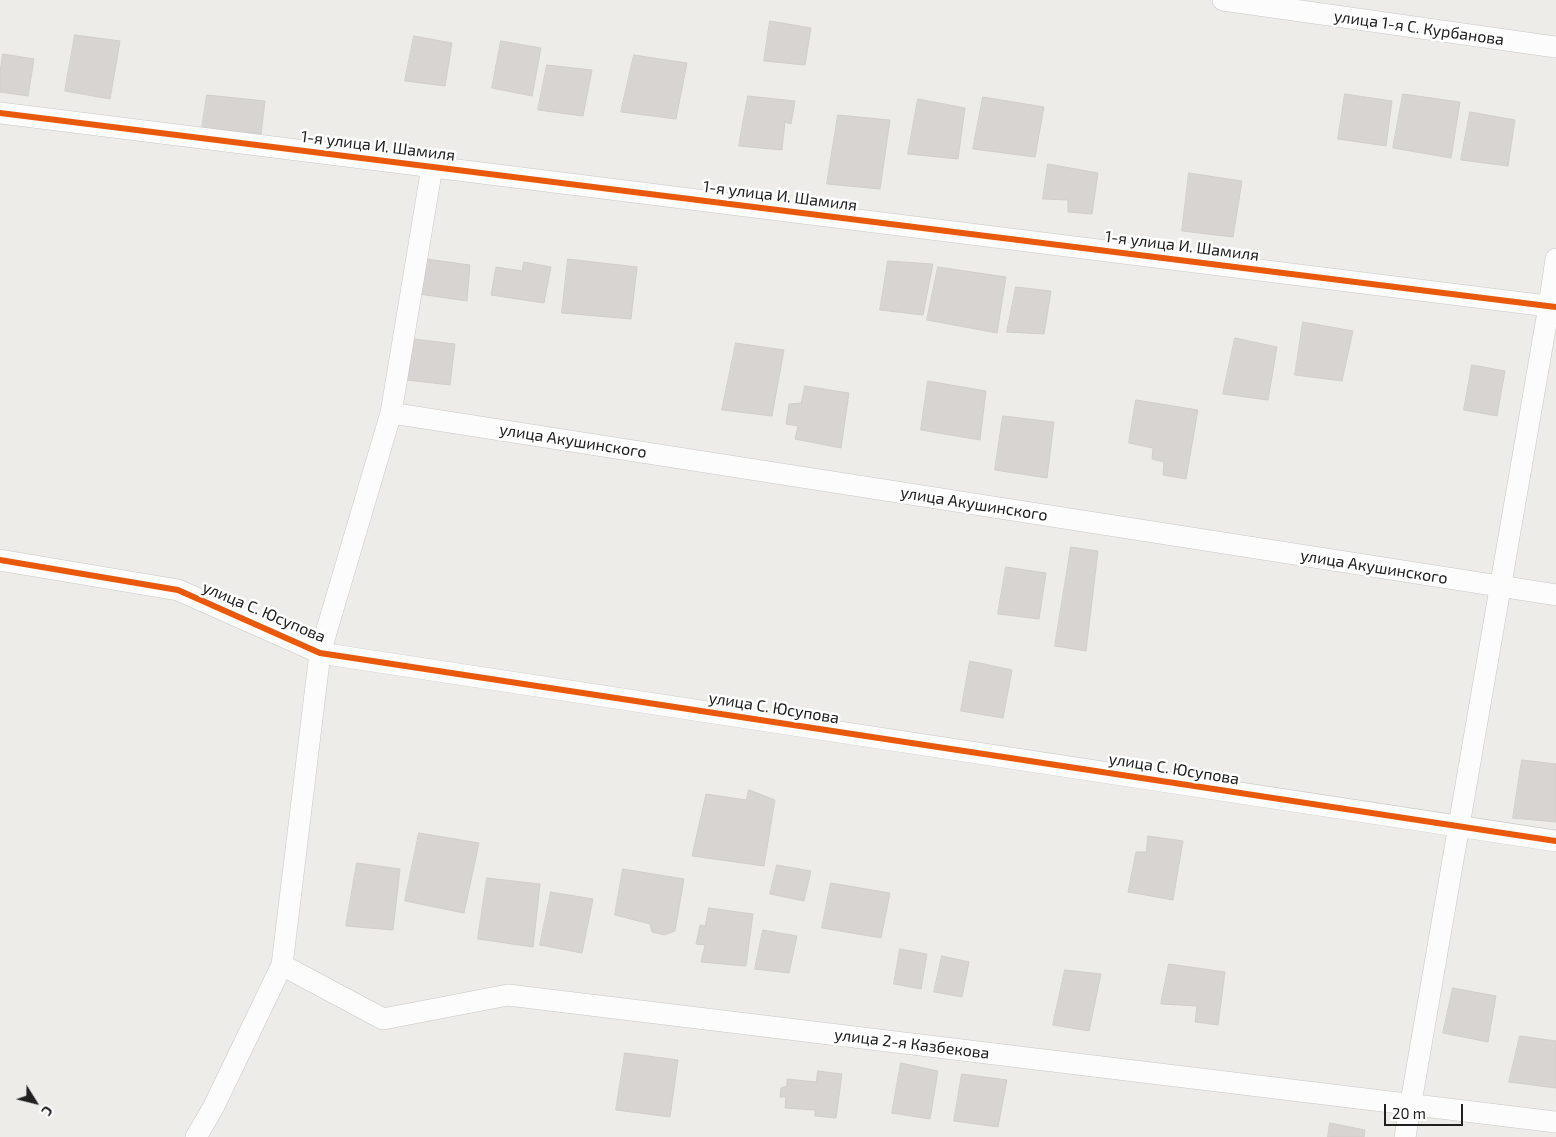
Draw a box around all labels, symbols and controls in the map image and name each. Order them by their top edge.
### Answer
street label: улица 1-я С. Курбанова [1333,7,1505,49]
street label: 1-я улица И. Шамиля [300,127,456,165]
street label: 1-я улица И. Шамиля [702,177,858,215]
street label: 1-я улица И. Шамиля [1104,227,1260,265]
street label: улица Акушинского [498,420,648,462]
street label: улица Акушинского [899,483,1049,525]
street label: улица Акушинского [1299,546,1449,588]
street label: улица С. Юсупова [200,577,328,647]
street label: улица С. Юсупова [707,688,841,728]
street label: улица С. Юсупова [1107,749,1241,789]
street label: улица 2-я Казбекова [833,1025,991,1063]
north arrow [10,1077,60,1127]
scale bar [1386,1094,1465,1126]
text: С [38,1103,57,1119]
text: 20 m [1392,1104,1426,1122]

